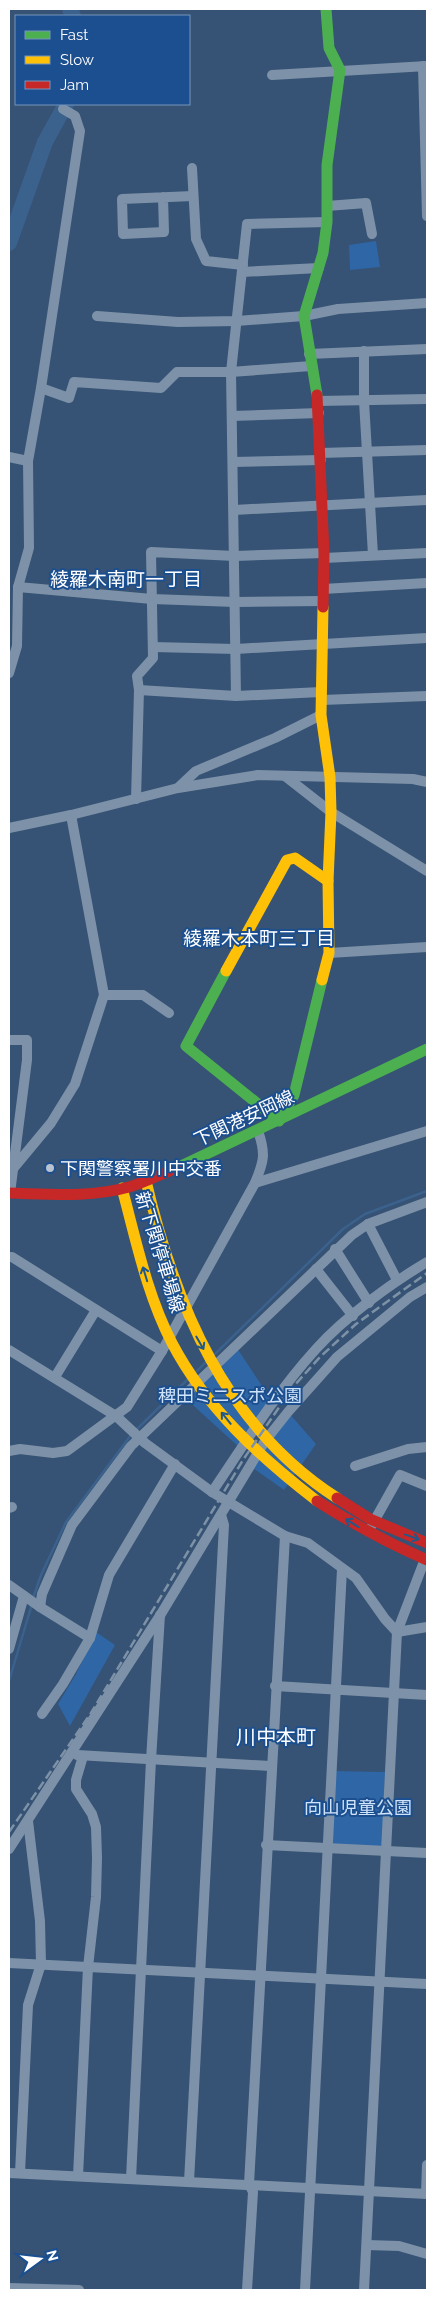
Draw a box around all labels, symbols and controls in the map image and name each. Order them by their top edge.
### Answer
legend [15,15,190,105]
text: Fast [60,26,88,44]
text: Slow [60,51,94,69]
text: Jam [60,76,89,94]
district label: 綾羅木南町一丁目 [50,568,202,590]
district label: 綾羅木本町三丁目 [183,927,335,949]
street label: 下関港安岡線 [191,1086,297,1150]
place label: 下関警察署川中交番 [60,1158,222,1179]
marker: 下関警察署川中交番 [44,1162,56,1174]
street label: 新下関停車場線 [132,1189,188,1315]
one-way arrow [139,1266,149,1282]
one-way arrow [195,1336,205,1351]
park label: 稗田ミニスポ公園 [158,1385,302,1406]
one-way arrow [221,1412,232,1425]
one-way arrow [346,1518,360,1528]
one-way arrow [404,1533,419,1542]
district label: 川中本町 [236,1725,316,1749]
park label: 向山児童公園 [304,1797,412,1818]
north arrow [15,2234,65,2284]
text: N [43,2248,62,2263]

